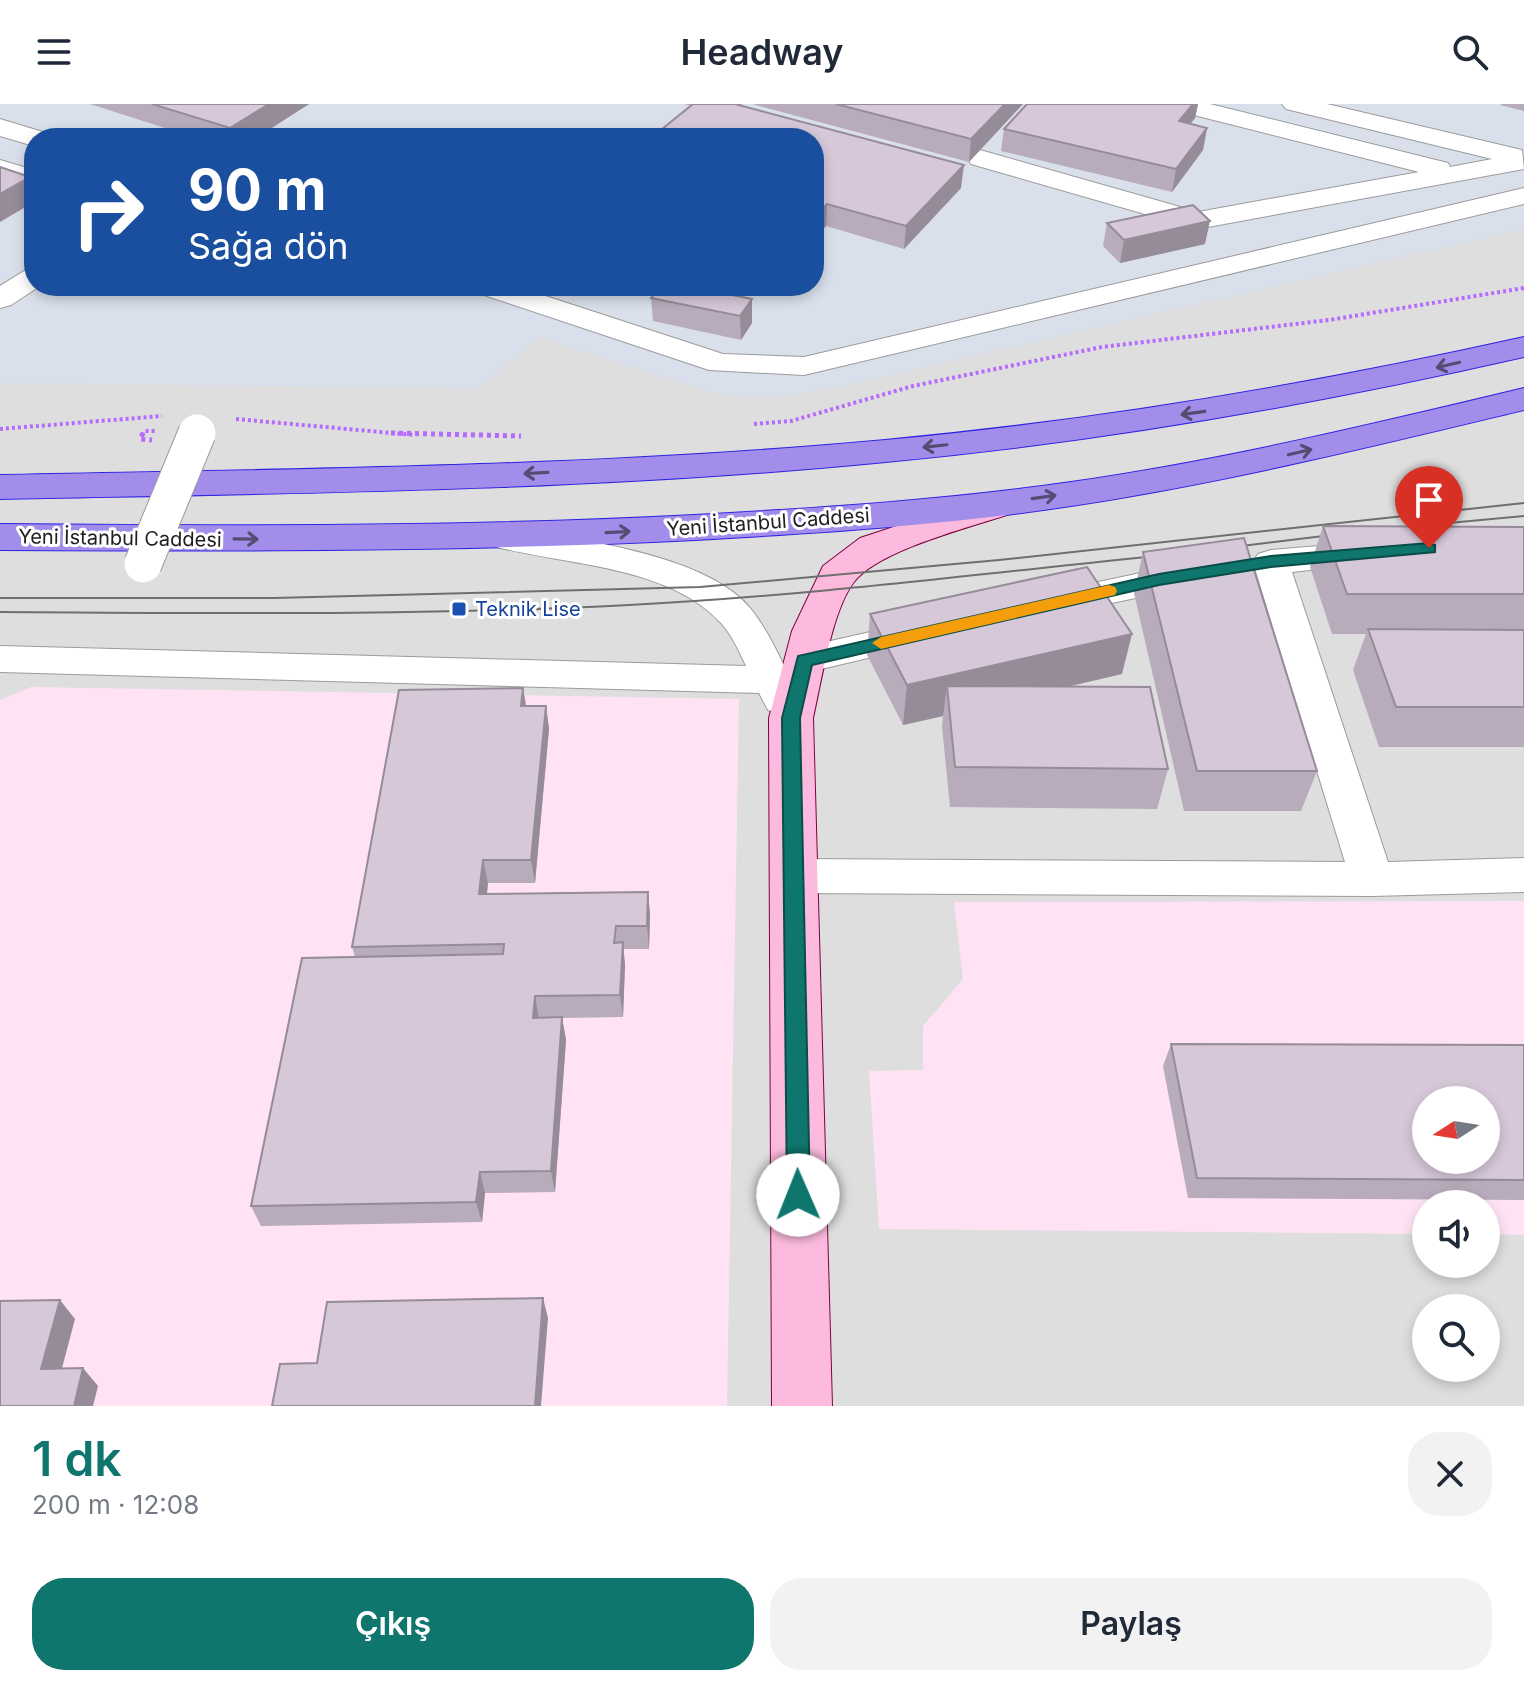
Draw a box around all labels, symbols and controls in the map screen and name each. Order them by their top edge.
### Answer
icon: menu [32,30,76,74]
text: Headway [680,30,844,74]
icon: search [1448,30,1492,74]
text: 90 m [188,156,327,224]
icon: right [56,160,160,264]
text: Sağa dön [188,224,349,268]
one-way arrow [1436,358,1461,373]
one-way arrow [1181,407,1206,422]
one-way arrow [922,439,949,454]
one-way arrow [1287,444,1313,459]
one-way arrow [523,466,550,481]
pin [1395,466,1463,548]
icon: arrive [1407,478,1451,522]
one-way arrow [1031,489,1056,504]
street label: Yeni İstanbul Caddesi [666,502,870,541]
street label: Yeni İstanbul Caddesi [18,523,222,552]
one-way arrow [604,524,631,539]
one-way arrow [232,531,259,547]
place label: Teknik Lise [475,597,581,621]
marker: Teknik Lise [450,600,468,618]
north arrow [1412,1086,1500,1174]
map controls [1412,1086,1500,1382]
position arrow [756,1153,840,1237]
button: sound [1412,1190,1500,1278]
button: search [1412,1294,1500,1382]
text: 1 dk [32,1429,122,1488]
button: close [1408,1432,1492,1516]
text: 200 m · 12:08 [32,1489,199,1520]
button: Çıkış [32,1578,754,1670]
button: Paylaş [770,1578,1492,1670]

